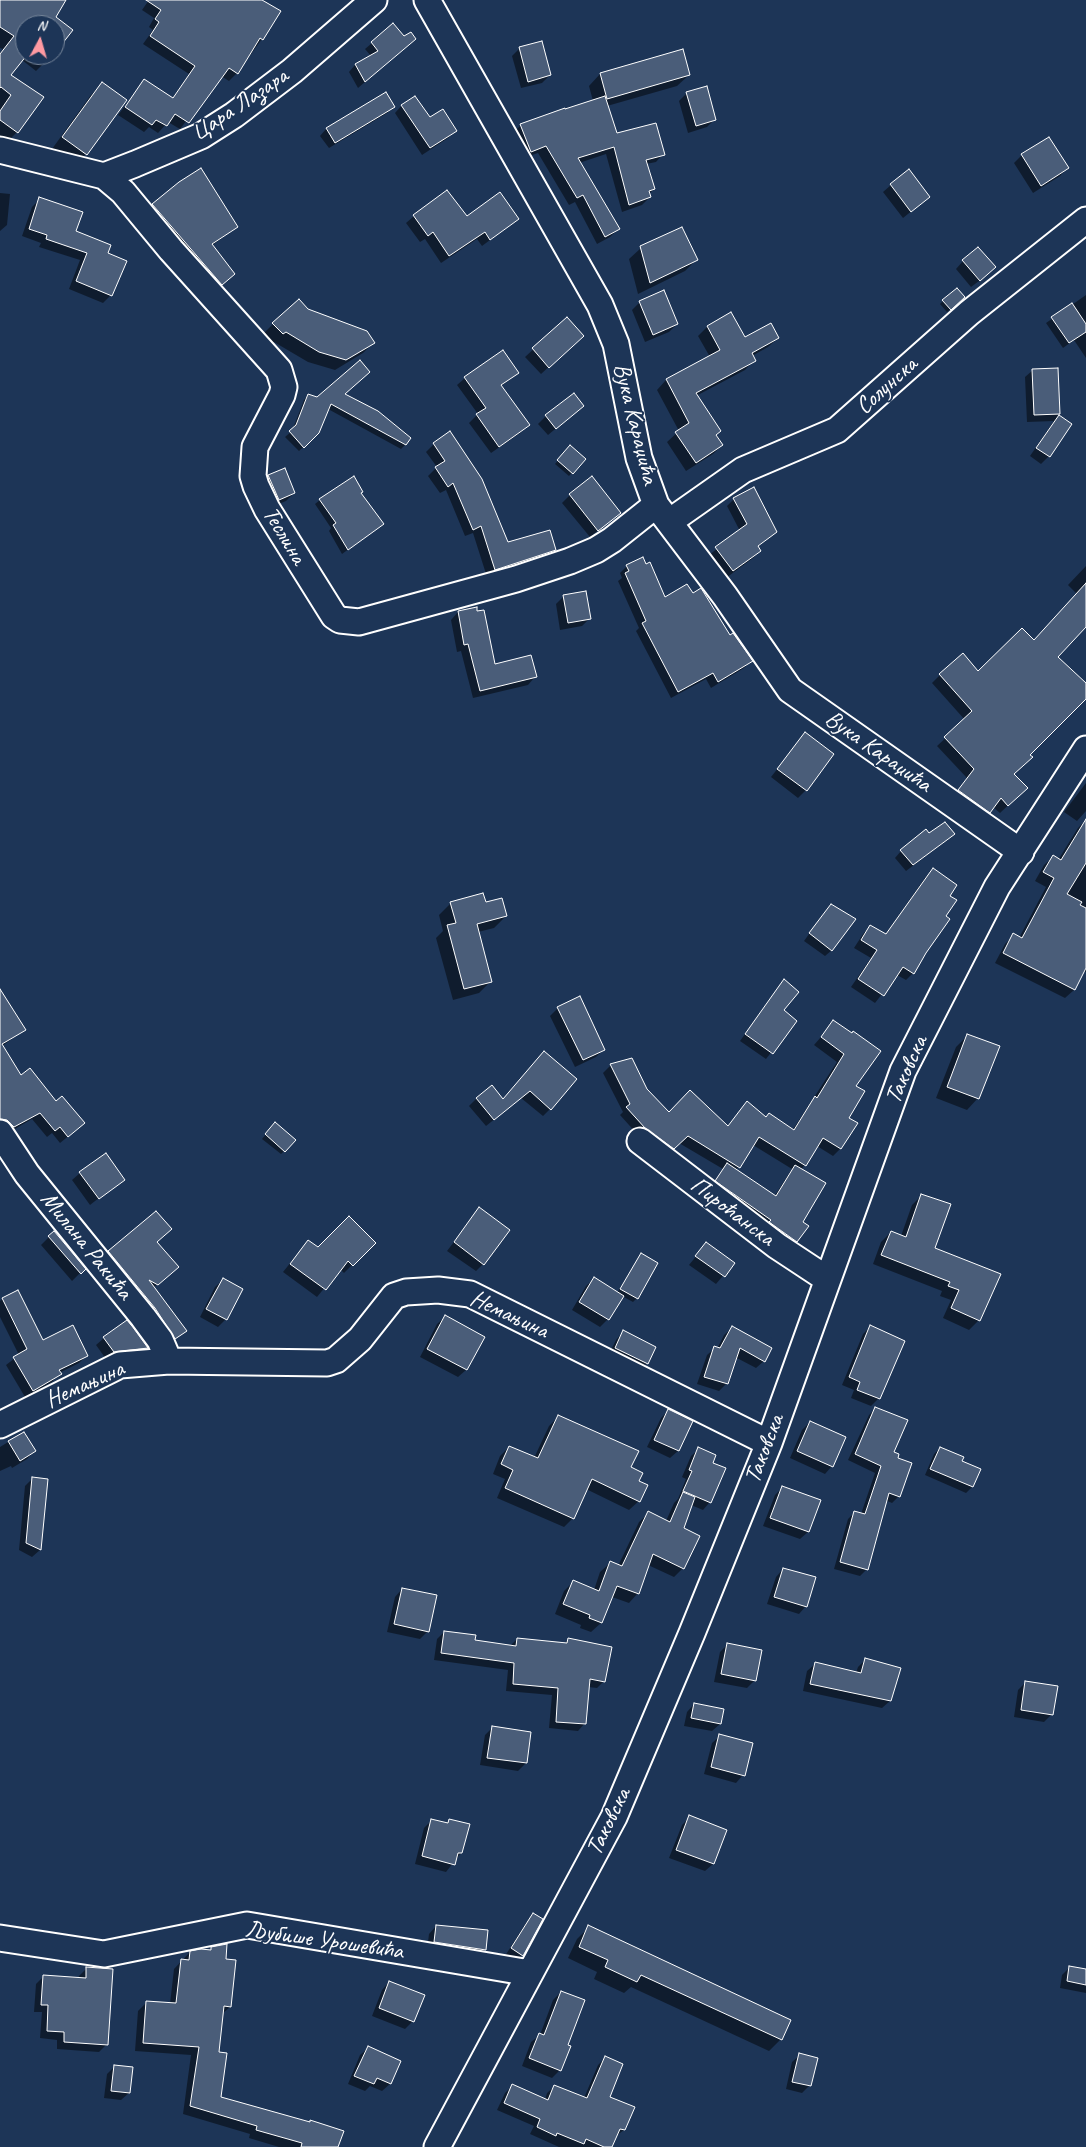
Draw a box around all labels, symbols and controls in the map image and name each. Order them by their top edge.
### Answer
north arrow [15,15,65,65]
text: N [36,17,47,34]
street label: Цара Лазара [186,62,294,148]
street label: Солунска [850,351,924,421]
street label: Вука Караџића [606,361,664,487]
street label: Теслина [256,502,312,570]
street label: Вука Караџића [819,705,937,799]
street label: Таковска [879,1032,935,1108]
street label: Пироћанска [684,1171,780,1253]
street label: Милана Ракића [34,1186,138,1306]
street label: Немањина [465,1284,553,1346]
street label: Немањина [41,1355,129,1415]
street label: Таковска [739,1411,791,1487]
street label: Таковска [580,1784,638,1860]
street label: Љубише Урошевића [243,1916,405,1966]

